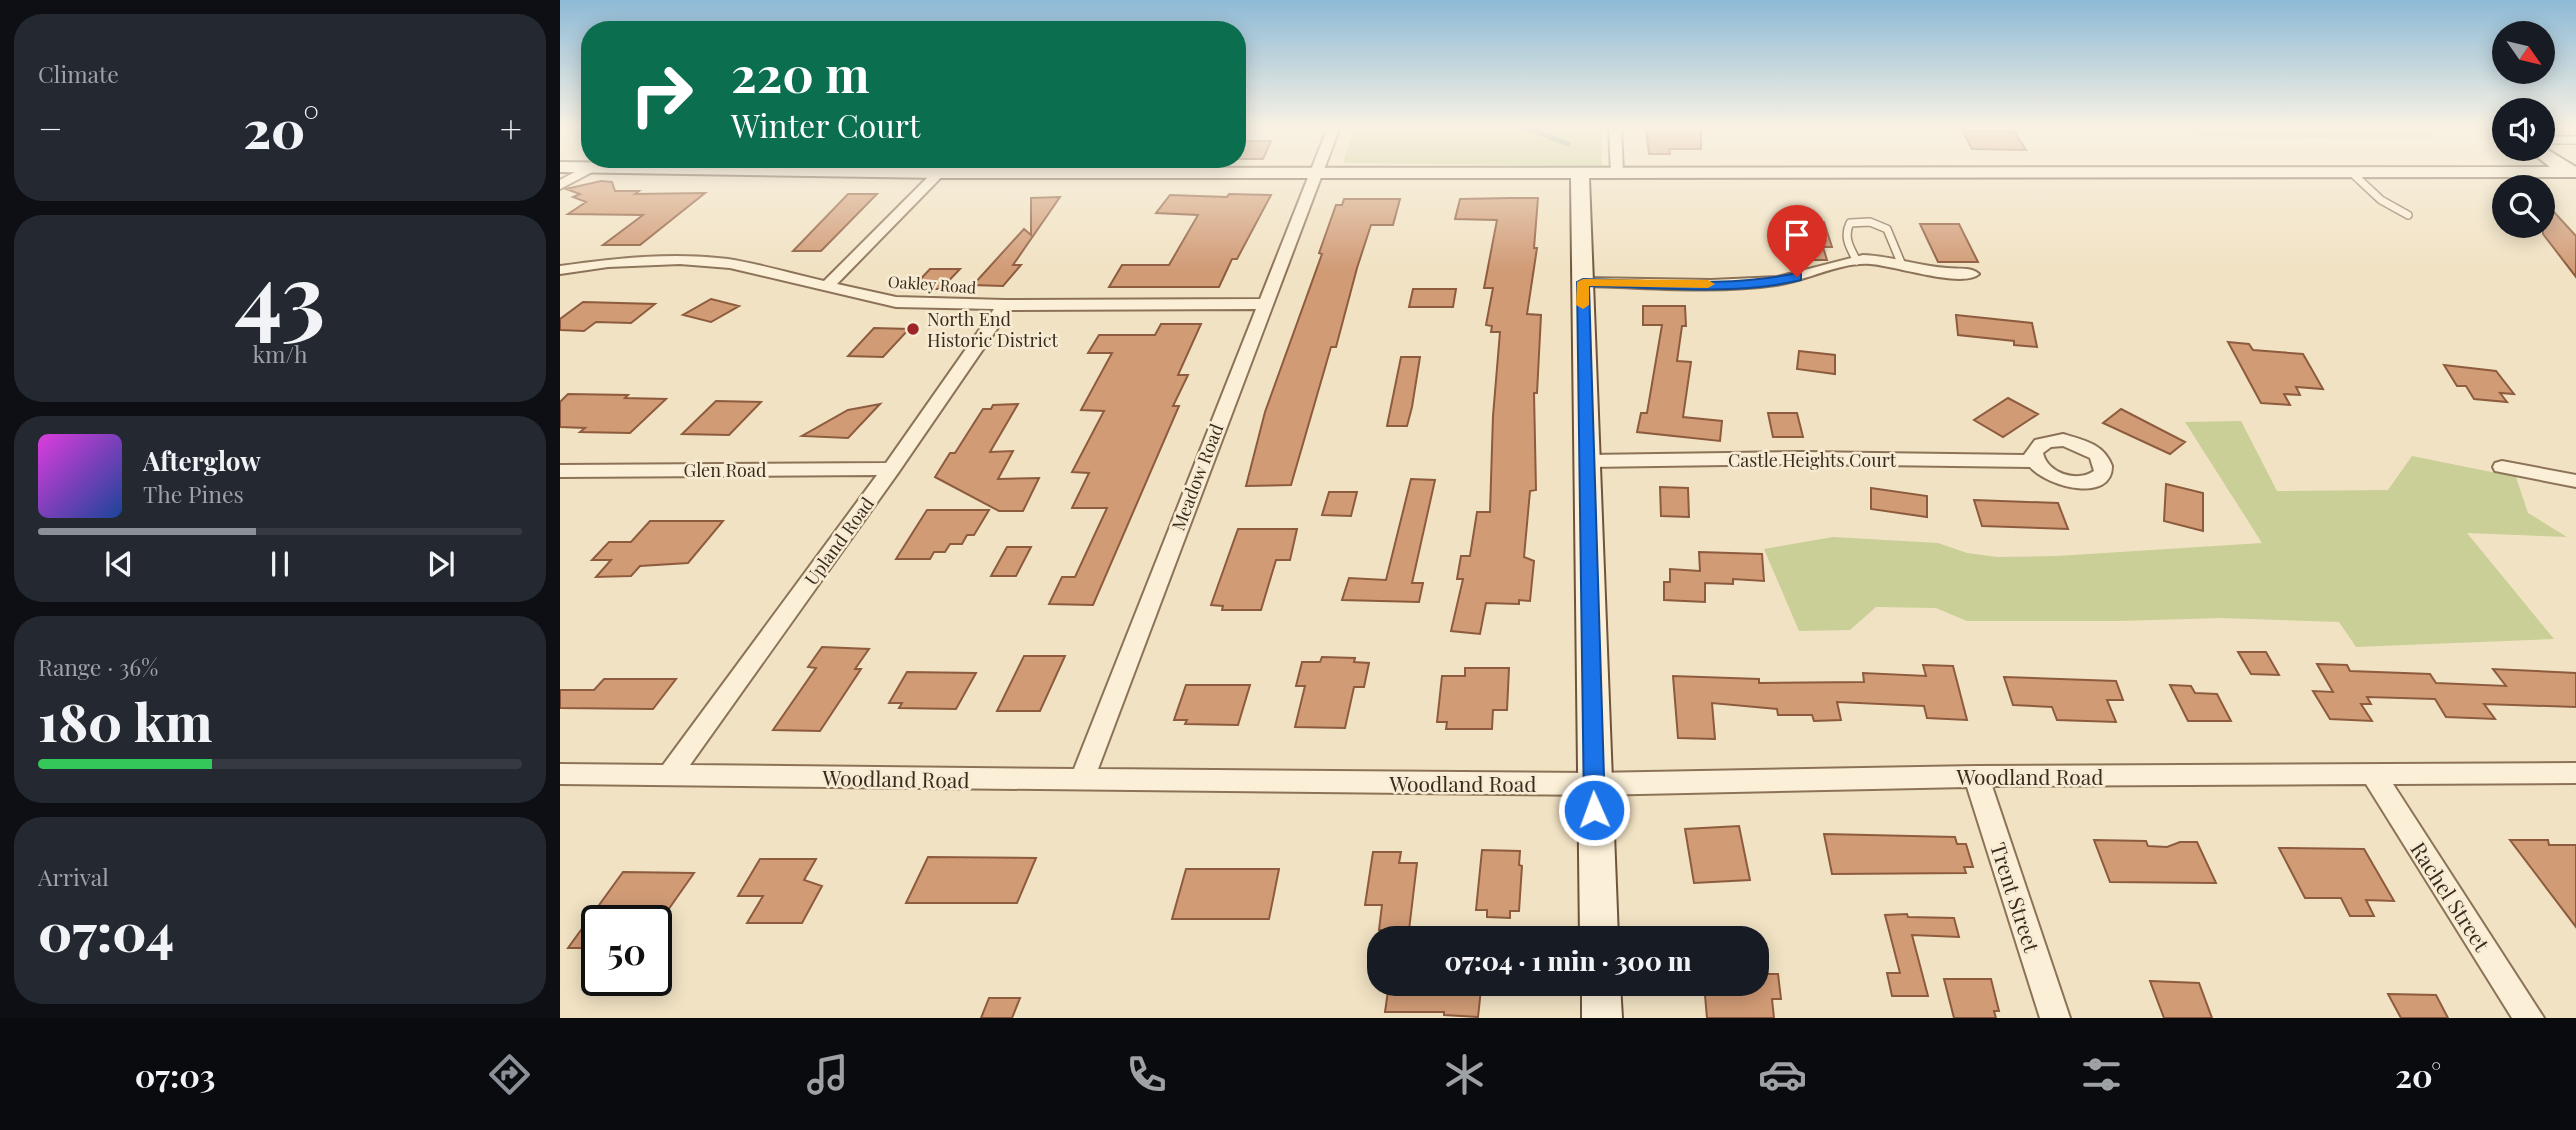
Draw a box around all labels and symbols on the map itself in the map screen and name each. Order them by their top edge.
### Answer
north arrow [2492,21,2555,84]
pin [1767,205,1827,277]
street label: Oakley Road [887,270,977,298]
place label: North End Historic District [927,307,1058,352]
marker: North End Historic District [905,321,921,337]
street label: Meadow Road [1166,420,1229,534]
street label: Castle Heights Court [1728,448,1897,472]
street label: Glen Road [684,458,767,482]
street label: Upland Road [799,492,879,590]
street label: Woodland Road [1956,762,2103,790]
street label: Woodland Road [821,763,970,793]
street label: Woodland Road [1389,769,1536,797]
position arrow [1557,773,1631,847]
street label: Rachel Street [2405,836,2497,956]
street label: Trent Street [1985,839,2047,956]
speed limit sign: 50 [581,905,672,996]

